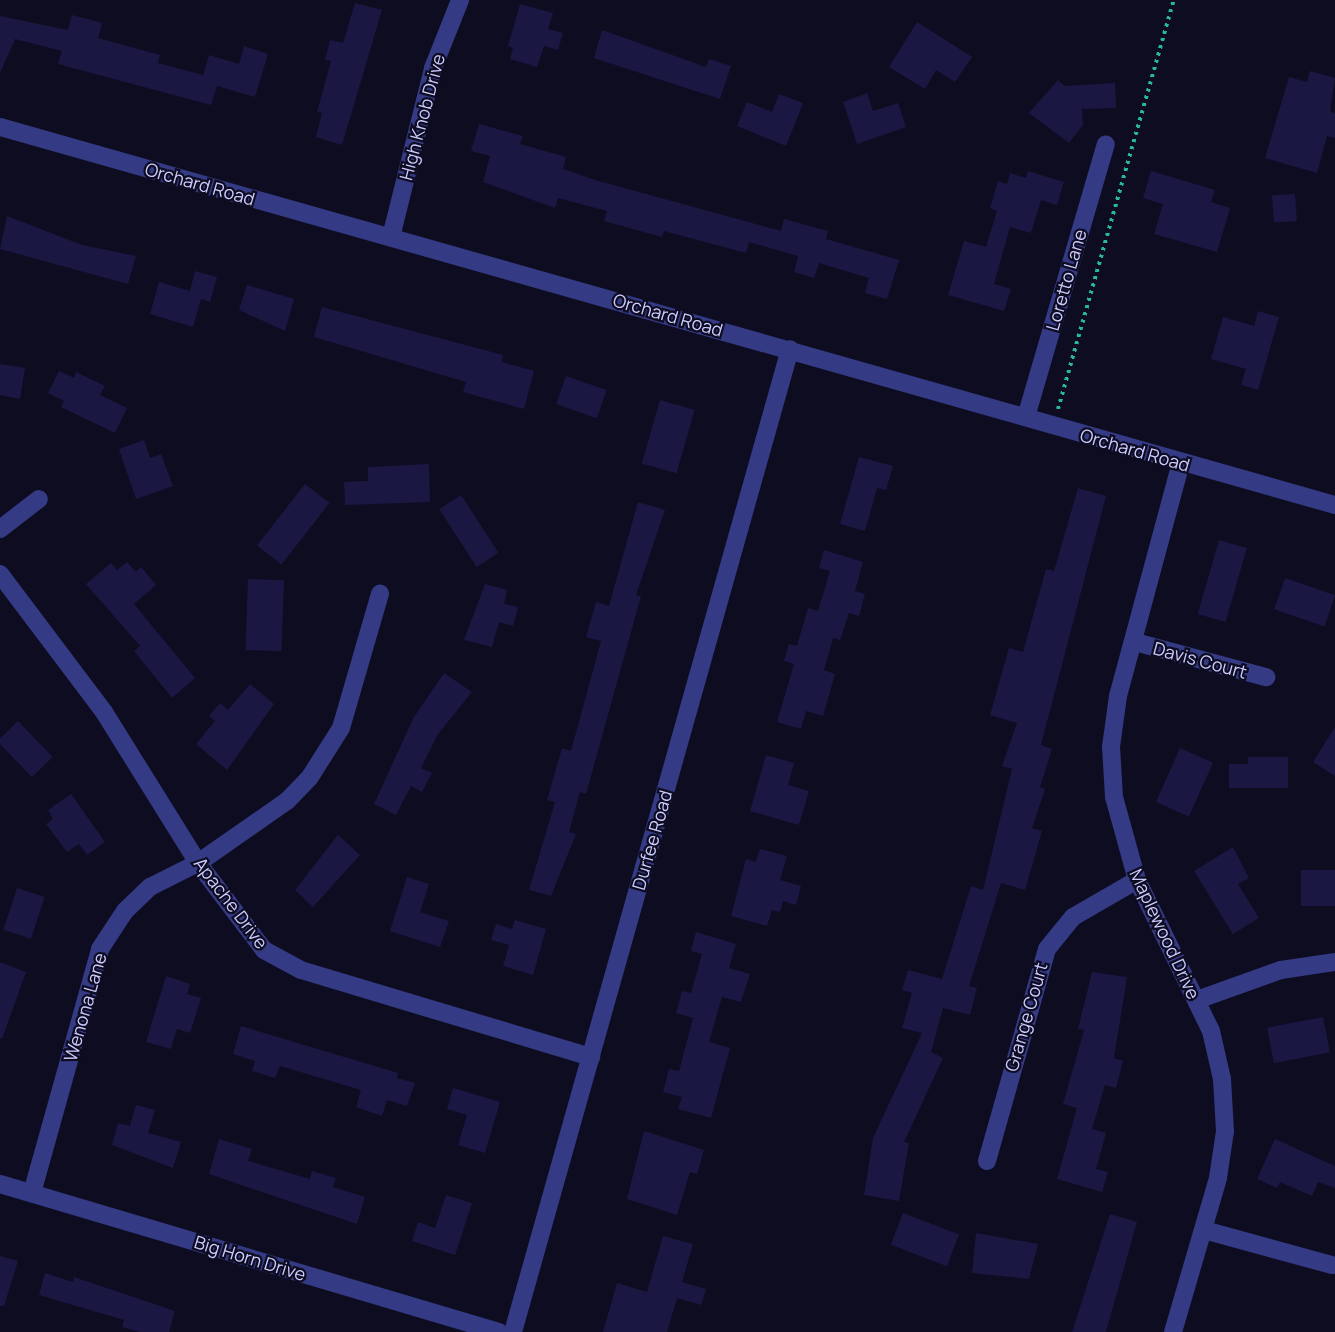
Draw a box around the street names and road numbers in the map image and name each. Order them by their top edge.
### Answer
street label: High Knob Drive [395,52,449,182]
street label: Orchard Road [143,158,257,210]
street label: Loretto Lane [1041,227,1091,333]
street label: Orchard Road [611,289,725,341]
street label: Orchard Road [1078,424,1192,476]
street label: Davis Court [1151,637,1249,683]
street label: Durfee Road [627,788,677,892]
street label: Apache Drive [190,853,272,953]
street label: Maplewood Drive [1125,865,1205,1003]
street label: Wenona Lane [59,950,111,1064]
street label: Grange Court [1000,960,1052,1074]
street label: Big Horn Drive [192,1231,308,1285]

